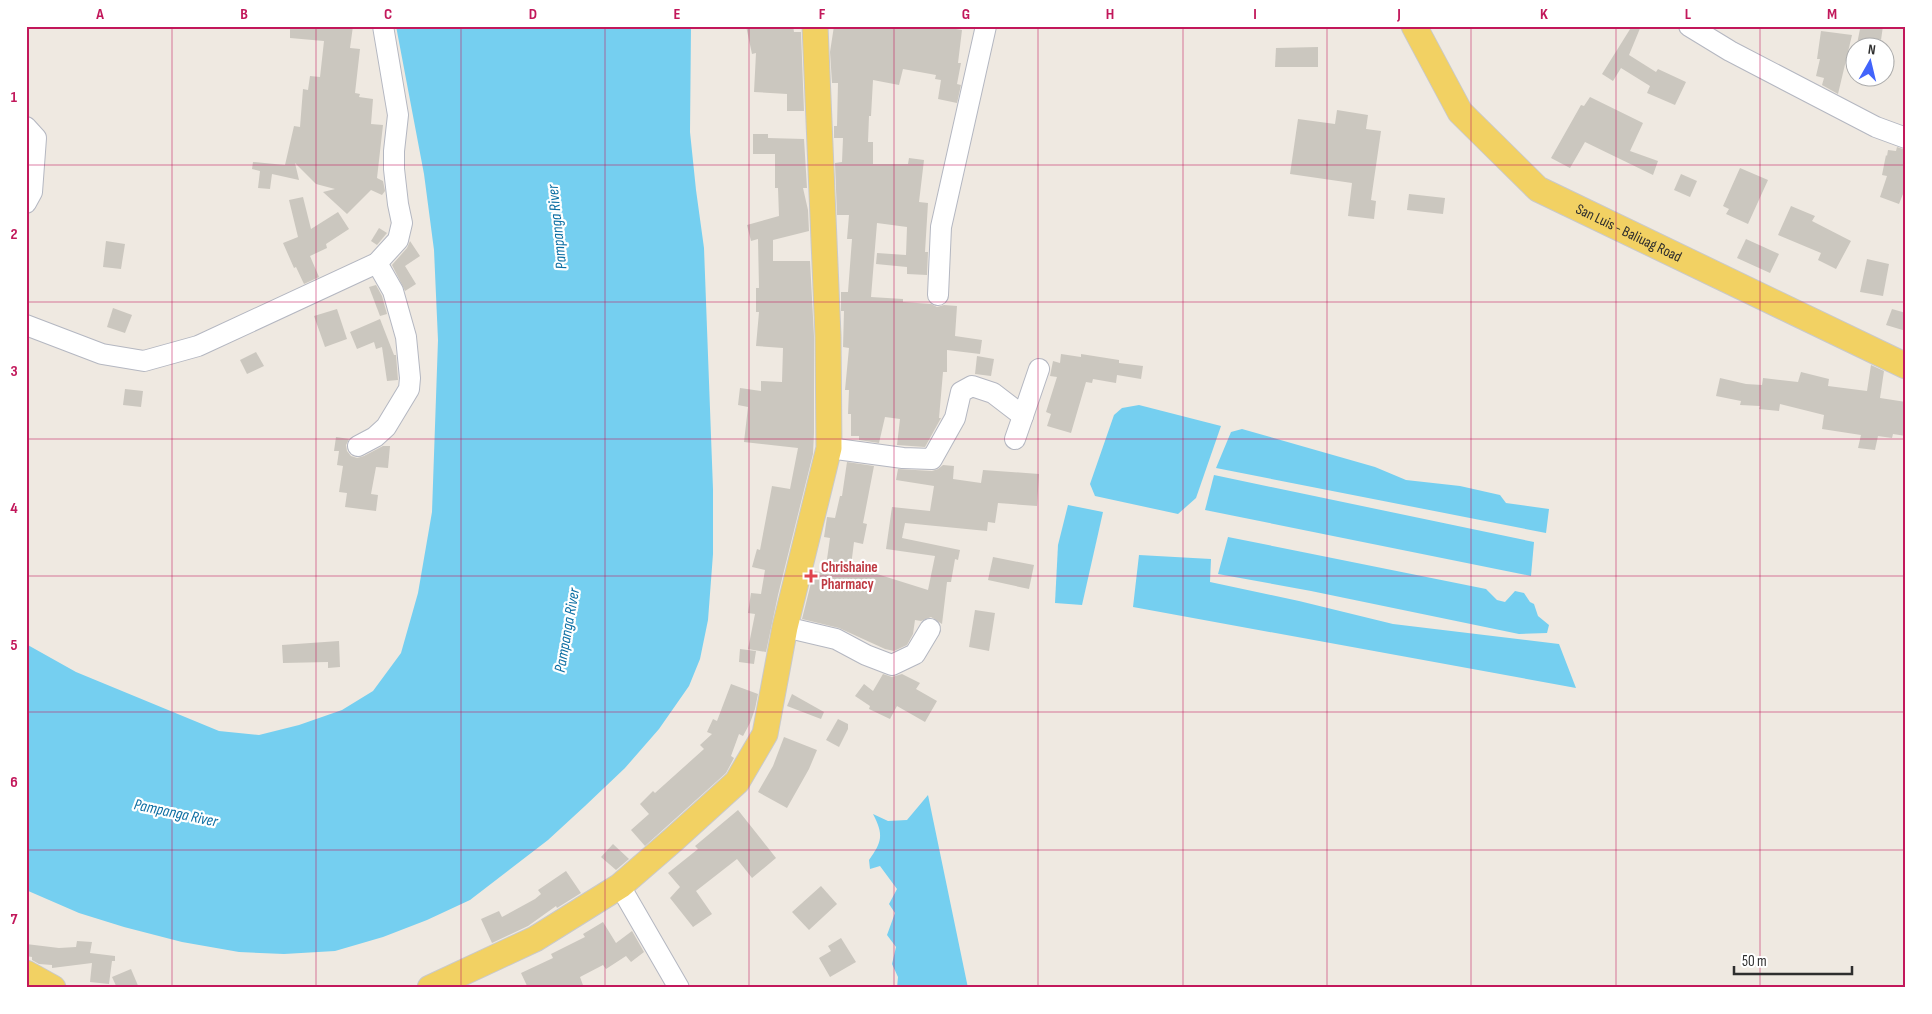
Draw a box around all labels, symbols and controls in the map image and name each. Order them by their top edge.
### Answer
text: A [95,5,104,24]
text: B [240,5,248,24]
text: C [384,5,392,24]
text: D [529,5,537,24]
text: E [674,5,681,24]
text: F [819,5,826,24]
text: G [962,5,970,24]
text: H [1106,5,1114,24]
text: I [1253,5,1257,24]
text: J [1396,5,1401,24]
text: K [1540,5,1548,24]
text: L [1685,5,1692,24]
text: M [1827,5,1837,24]
north arrow [1844,38,1894,88]
text: N [1867,41,1877,59]
text: 1 [11,88,18,107]
water label: Pampanga River [544,183,571,270]
street label: San Luis - Baliuag Road [1573,200,1685,267]
text: 2 [10,225,18,244]
text: 3 [10,362,18,381]
text: 4 [10,499,18,518]
place label: Chrishaine Pharmacy [821,558,878,594]
marker: Chrishaine Pharmacy [805,570,817,582]
water label: Pampanga River [551,586,584,674]
text: 5 [10,636,18,655]
text: 6 [10,773,18,792]
water label: Pampanga River [132,795,220,832]
text: 7 [11,910,18,929]
scale bar [1734,944,1852,976]
text: 50 m [1742,952,1767,971]

